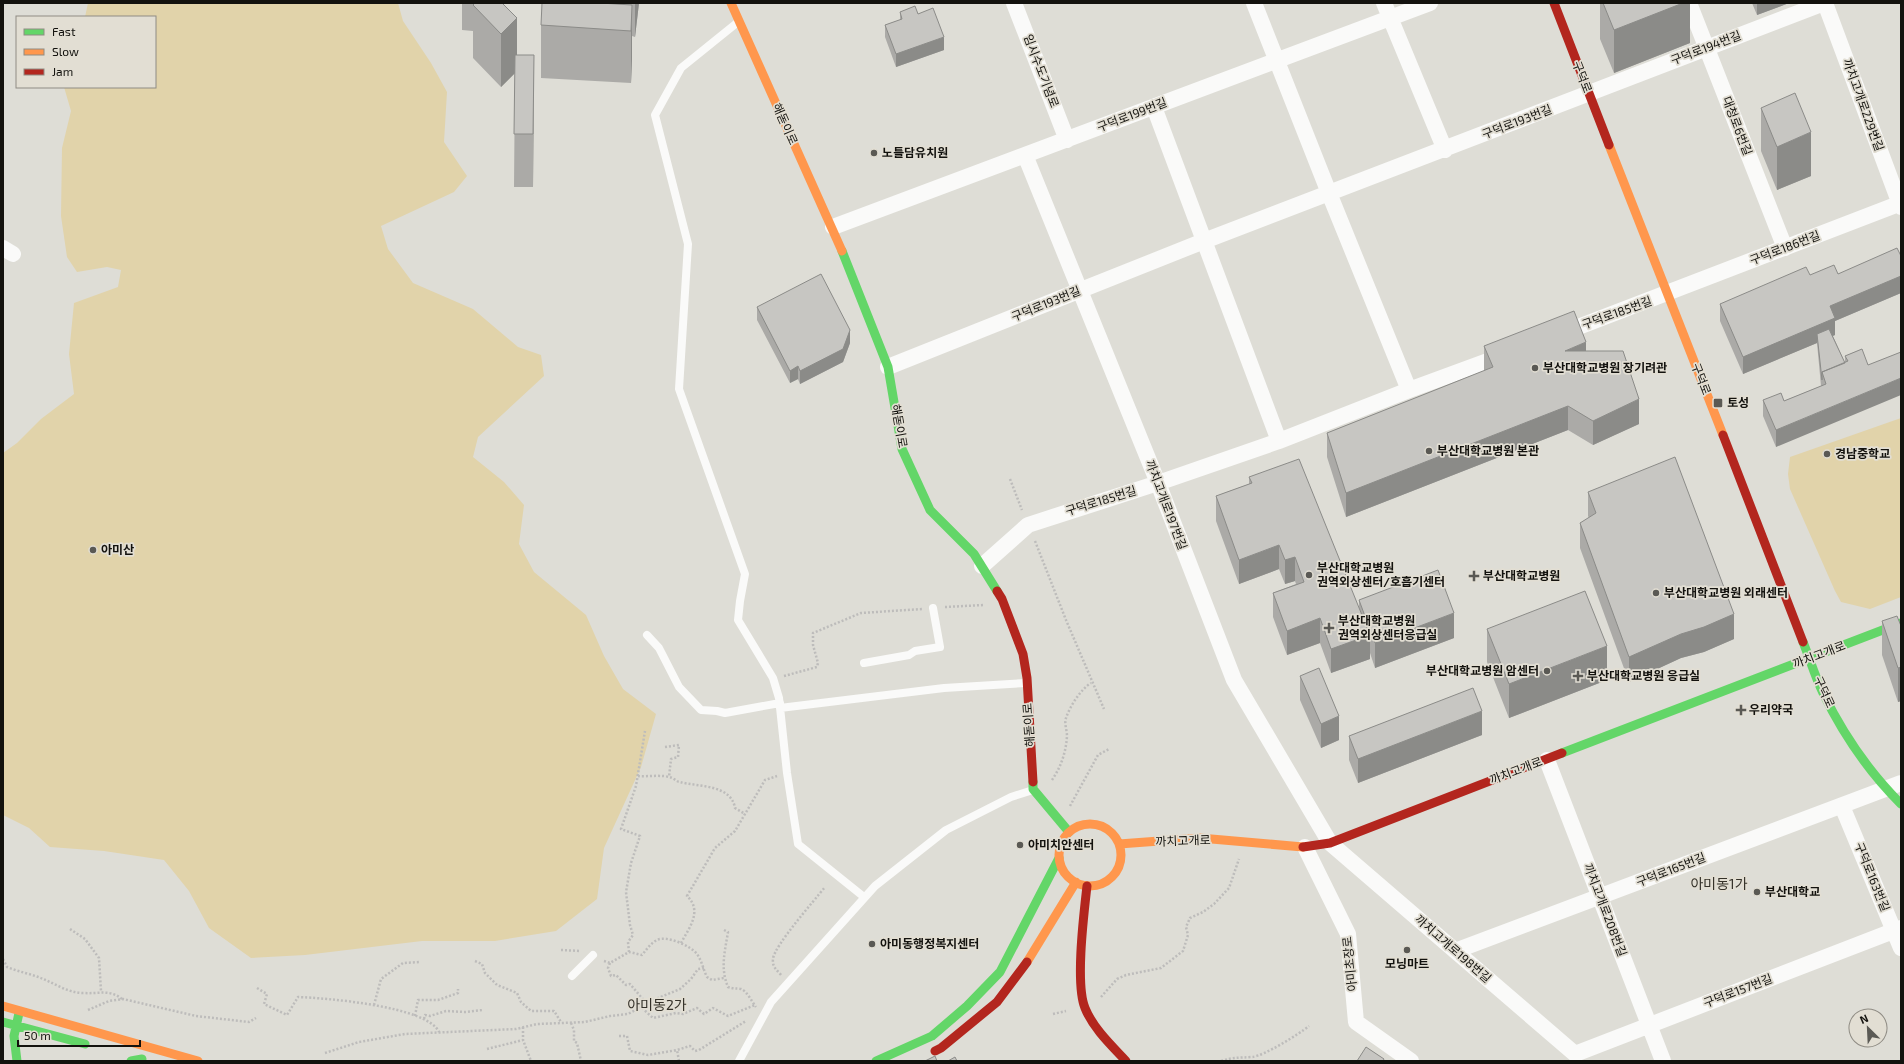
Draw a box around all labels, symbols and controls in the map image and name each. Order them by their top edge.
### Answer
legend [16,16,156,88]
text: Fast [52,24,76,38]
street label: 구덕로194번길 [1668,27,1743,67]
street label: 임시수도기념로 [1022,32,1062,109]
text: Slow [52,44,79,58]
street label: 까치고개로229번길 [1841,56,1887,153]
street label: 구덕로 [1570,59,1595,95]
text: Jam [52,64,73,78]
street label: 구덕로199번길 [1095,94,1169,134]
street label: 대청로6번길 [1720,94,1756,157]
street label: 해돋이로 [771,101,801,147]
street label: 구덕로193번길 [1480,101,1553,141]
place label: 노틀담유치원 [882,145,948,159]
marker: 노틀담유치원 [869,148,879,158]
street label: 구덕로186번길 [1748,227,1822,267]
street label: 구덕로193번길 [1009,283,1082,323]
street label: 구덕로185번길 [1580,293,1654,331]
place label: 부산대학교병원 장기려관 [1543,360,1667,374]
street label: 구덕로 [1689,361,1714,397]
marker: 부산대학교병원 장기려관 [1530,363,1540,373]
place label: 토성 [1727,395,1749,409]
marker: 토성 [1712,397,1724,409]
street label: 해돋이로 [889,403,911,449]
place label: 부산대학교병원 본관 [1437,443,1539,457]
marker: 부산대학교병원 본관 [1424,446,1434,456]
place label: 경남중학교 [1835,446,1890,460]
marker: 경남중학교 [1822,449,1832,459]
street label: 까치고개로197번길 [1143,458,1191,552]
street label: 구덕로185번길 [1063,483,1138,518]
place label: 아미산 [101,542,134,556]
marker: 아미산 [88,545,98,555]
place label: 부산대학교병원 권역외상센터/호흡기센터 [1317,560,1445,588]
place label: 부산대학교병원 [1483,568,1560,582]
marker: 부산대학교병원 권역외상센터/호흡기센터 [1304,570,1314,580]
marker: 부산대학교병원 [1468,570,1480,582]
place label: 부산대학교병원 외래센터 [1664,585,1788,599]
marker: 부산대학교병원 외래센터 [1651,588,1661,598]
place label: 부산대학교병원 권역외상센터응급실 [1338,613,1437,641]
marker: 부산대학교병원 권역외상센터응급실 [1323,622,1335,634]
street label: 까치고개로 [1790,638,1847,670]
place label: 부산대학교병원 암센터 [1426,663,1539,677]
marker: 부산대학교병원 암센터 [1542,666,1552,676]
place label: 부산대학교병원 응급실 [1587,668,1700,682]
marker: 부산대학교병원 응급실 [1572,670,1584,682]
street label: 구덕로 [1812,674,1838,710]
place label: 우리약국 [1749,702,1793,716]
street label: 해돋이로 [1019,703,1037,748]
marker: 우리약국 [1736,705,1746,715]
street label: 까치고개로 [1487,754,1544,786]
street label: 까치고개로 [1155,832,1211,848]
place label: 아미치안센터 [1028,837,1094,851]
marker: 아미치안센터 [1015,840,1025,850]
street label: 구덕로163번길 [1853,840,1893,913]
street label: 구덕로165번길 [1634,849,1707,889]
street label: 까치고개로208번길 [1582,861,1630,958]
district label: 아미동1가 [1690,875,1748,892]
place label: 부산대학교 [1765,884,1820,898]
marker: 부산대학교 [1752,887,1762,897]
street label: 까치고개로198번길 [1413,911,1495,985]
place label: 아미동행정복지센터 [880,936,979,950]
street label: 아미초장로 [1339,936,1359,992]
marker: 아미동행정복지센터 [867,939,877,949]
marker: 모닝마트 [1402,945,1412,955]
place label: 모닝마트 [1385,956,1429,970]
street label: 구덕로157번길 [1701,971,1774,1010]
district label: 아미동2가 [627,996,687,1013]
north arrow [1848,1008,1888,1048]
text: N [1857,1011,1870,1026]
scale bar [18,1022,140,1048]
text: 50 m [24,1028,51,1042]

